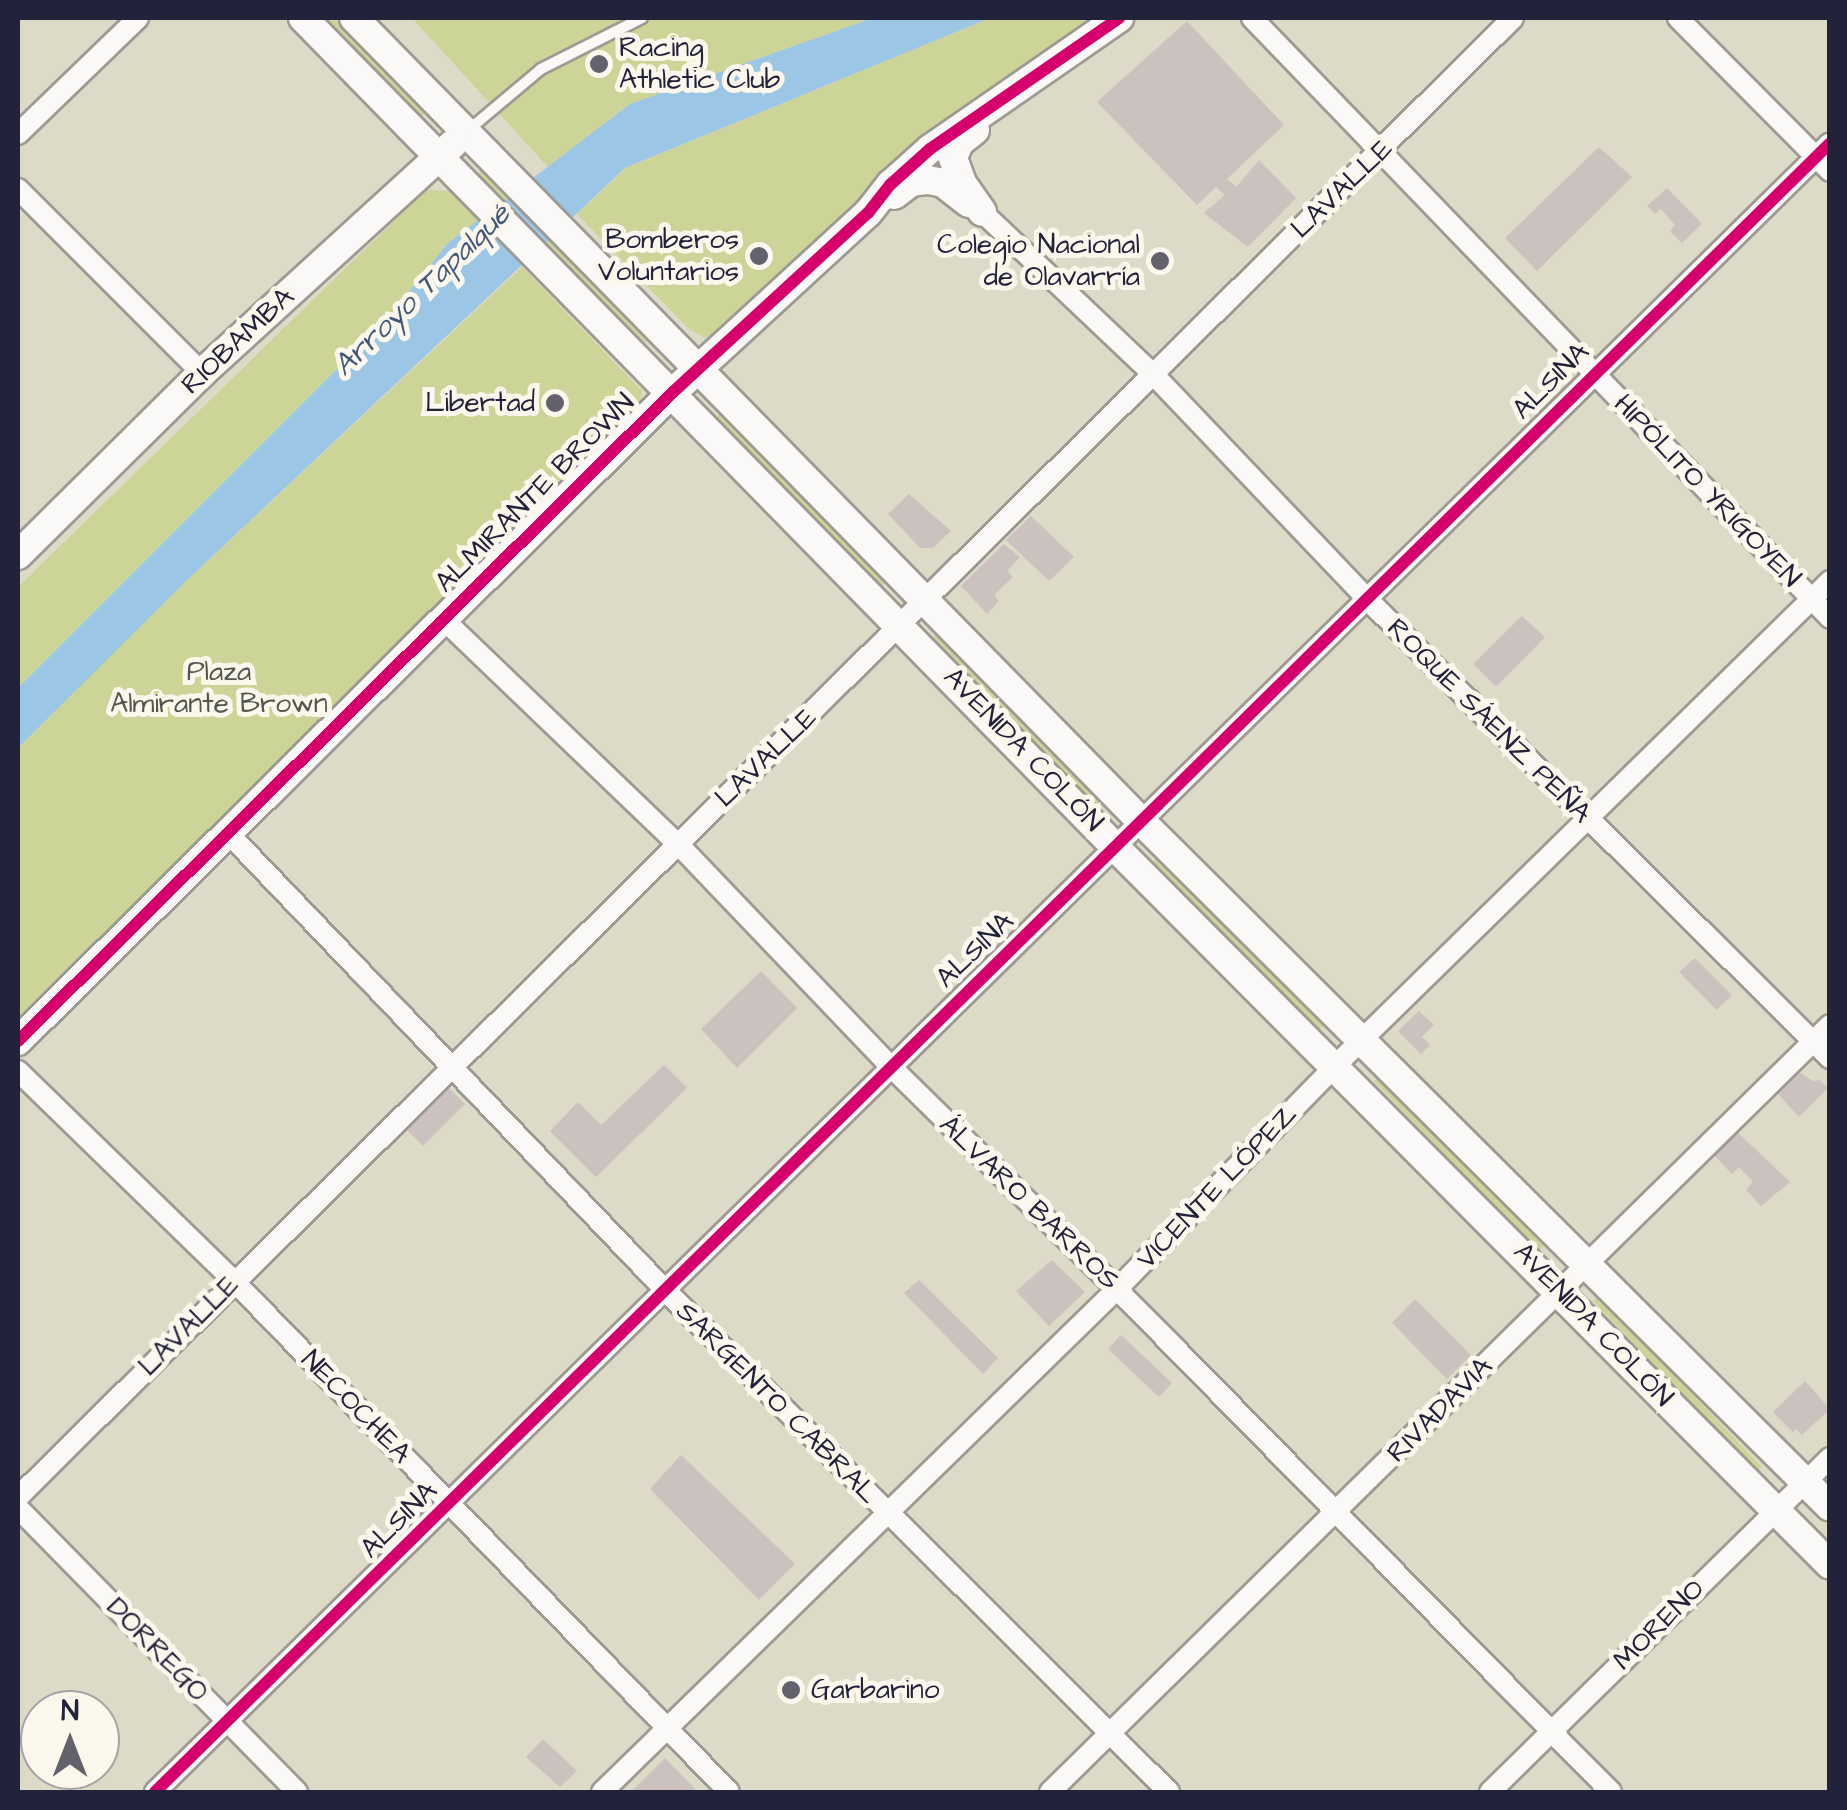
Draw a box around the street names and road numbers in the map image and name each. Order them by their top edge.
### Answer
street label: LAVALLE [1284,132,1400,246]
street label: RIOBAMBA [175,280,301,402]
street label: ALSINA [1506,336,1596,426]
street label: ALMIRANTE BROWN [428,386,642,600]
street label: HIPÓLITO YRIGOYEN [1606,388,1808,594]
street label: ROQUE SÁENZ PEÑA [1380,612,1598,830]
street label: AVENIDA COLÓN [936,661,1110,839]
street label: LAVALLE [708,701,824,815]
street label: ALSINA [929,905,1021,995]
street label: VICENTE LÓPEZ [1130,1098,1304,1276]
street label: ÁLVARO BARROS [932,1109,1126,1297]
street label: AVENIDA COLÓN [1506,1236,1680,1414]
street label: LAVALLE [132,1269,246,1383]
street label: SARGENTO CABRAL [669,1295,885,1511]
street label: NECOCHEA [294,1344,418,1470]
street label: RIVADAVIA [1380,1350,1500,1470]
street label: ALSINA [354,1475,444,1565]
street label: MORENO [1607,1573,1711,1677]
street label: DORREGO [99,1591,215,1709]

